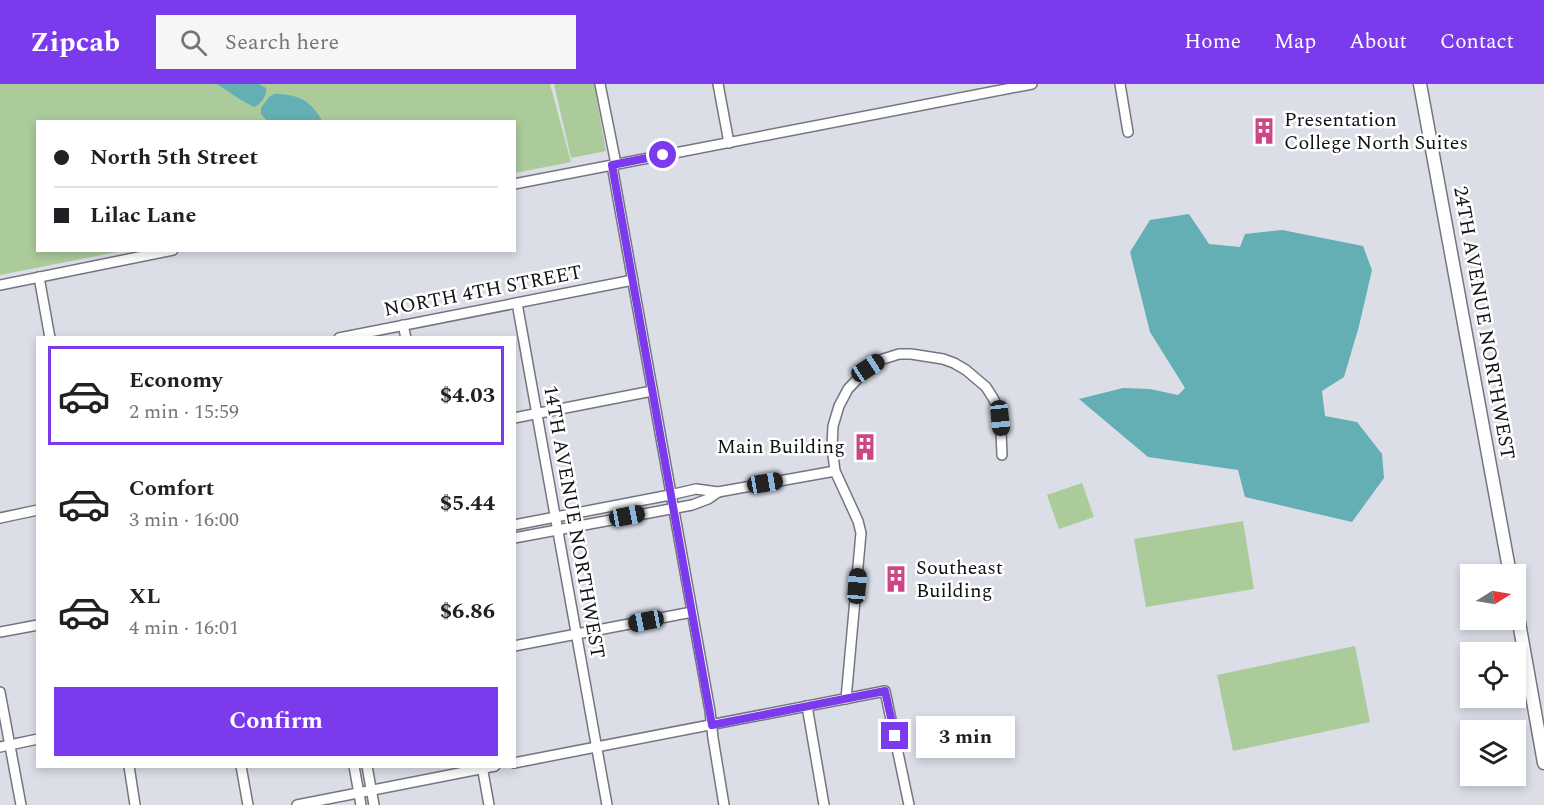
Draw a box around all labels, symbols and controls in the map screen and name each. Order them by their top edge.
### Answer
search box [156,15,576,69]
text: Zipcab [30,21,120,64]
icon: search [177,26,210,59]
text: Search here [225,26,339,59]
text: Home [1184,26,1241,58]
text: Map [1274,26,1316,58]
text: About [1349,26,1407,58]
text: Contact [1440,26,1514,58]
place label: Presentation College North Suites [1284,105,1468,158]
building icon: Presentation College North Suites [1249,116,1279,146]
text: North 5th Street [90,141,258,174]
route start [649,141,676,168]
street label: 24TH AVENUE NORTHWEST [1445,184,1523,462]
text: Lilac Lane [90,199,196,232]
street label: NORTH 4TH STREET [381,257,585,325]
car [848,351,888,385]
text: Economy [129,364,222,397]
icon: car [57,369,111,423]
text: $4.03 [440,379,495,412]
street label: 14TH AVENUE NORTHWEST [535,383,613,661]
text: 2 min · 15:59 [129,397,239,427]
car [989,399,1011,437]
place label: Main Building [717,432,845,462]
building icon: Main Building [850,432,880,462]
car [746,471,784,495]
text: Comfort [129,472,214,505]
icon: car [57,477,111,531]
text: $5.44 [440,487,495,520]
car [608,504,646,528]
text: 3 min · 16:00 [129,505,239,535]
place label: Southeast Building [916,553,1003,606]
building icon: Southeast Building [881,564,911,594]
north arrow [1460,564,1526,630]
map controls [1460,564,1526,786]
car [846,567,868,605]
text: XL [129,580,160,613]
icon: car [57,585,111,639]
text: $6.86 [440,595,495,628]
car [627,609,665,633]
text: 4 min · 16:01 [129,613,239,643]
button: locate [1460,642,1526,708]
button: Confirm [54,687,498,756]
callout: 3 min [916,715,1015,757]
button: layers [1460,720,1526,786]
route end [881,722,908,749]
text: 3 min [939,722,992,752]

